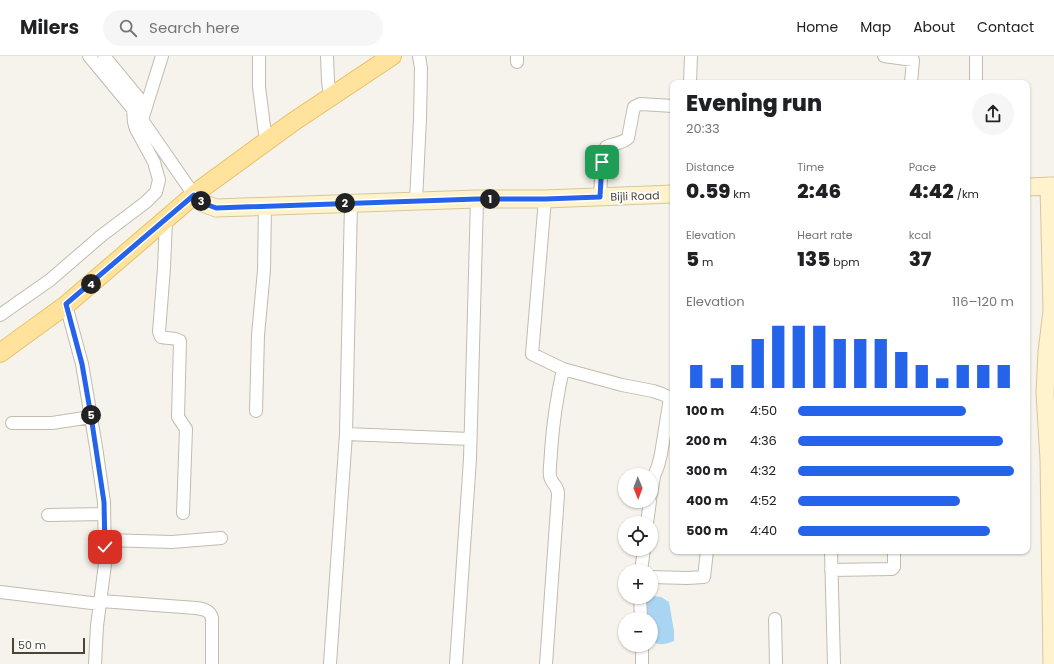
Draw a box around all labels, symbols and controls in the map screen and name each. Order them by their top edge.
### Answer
search box [103,10,383,46]
text: Milers [20,14,79,41]
icon: search [117,17,139,39]
text: Search here [149,17,239,38]
text: Home [796,17,838,37]
text: Map [860,17,891,37]
text: About [913,17,955,37]
text: Contact [977,17,1034,37]
text: Evening run [686,88,822,119]
button: share [972,93,1014,135]
text: 20:33 [686,119,720,138]
pin [585,145,619,179]
icon: arrive [591,151,613,173]
text: Distance [686,159,734,175]
text: Time [797,159,824,175]
text: Pace [909,159,936,175]
text: 0.59 [686,177,730,205]
text: 2:46 [797,177,841,205]
text: 4:42 [909,177,954,205]
text: km [730,186,750,202]
text: /km [954,186,979,202]
street label: Bijli Road [610,187,660,205]
pin: 1 [480,189,500,209]
pin: 3 [191,191,211,211]
text: 1 [488,191,492,207]
text: 3 [198,193,204,209]
pin: 2 [335,193,355,213]
text: 2 [342,195,348,211]
text: Elevation [686,227,736,243]
text: Heart rate [797,227,853,243]
text: kcal [909,227,931,243]
text: 5 [686,245,699,273]
text: 135 [797,245,830,273]
text: 37 [909,245,931,273]
text: m [699,254,713,270]
text: bpm [830,254,860,270]
pin: 4 [81,274,101,294]
text: 4 [87,276,95,292]
text: Elevation [686,292,745,311]
text: 116–120 m [952,292,1014,311]
text: 100 m [686,401,724,420]
text: 4:50 [750,401,777,420]
pin: 5 [81,405,101,425]
text: 5 [87,407,95,423]
text: 200 m [686,431,727,450]
text: 4:36 [750,431,777,450]
text: 300 m [686,461,727,480]
text: 4:32 [750,461,776,480]
north arrow [618,468,658,508]
map controls [618,468,658,652]
text: 400 m [686,491,728,510]
text: 4:52 [750,491,777,510]
button: locate [618,516,658,556]
text: 500 m [686,521,728,540]
text: 4:40 [750,521,777,540]
pin [88,530,122,564]
icon: check [94,536,116,558]
button: + [618,564,658,604]
button: − [618,612,658,652]
scale bar [12,636,85,655]
text: 50 m [18,637,46,653]

